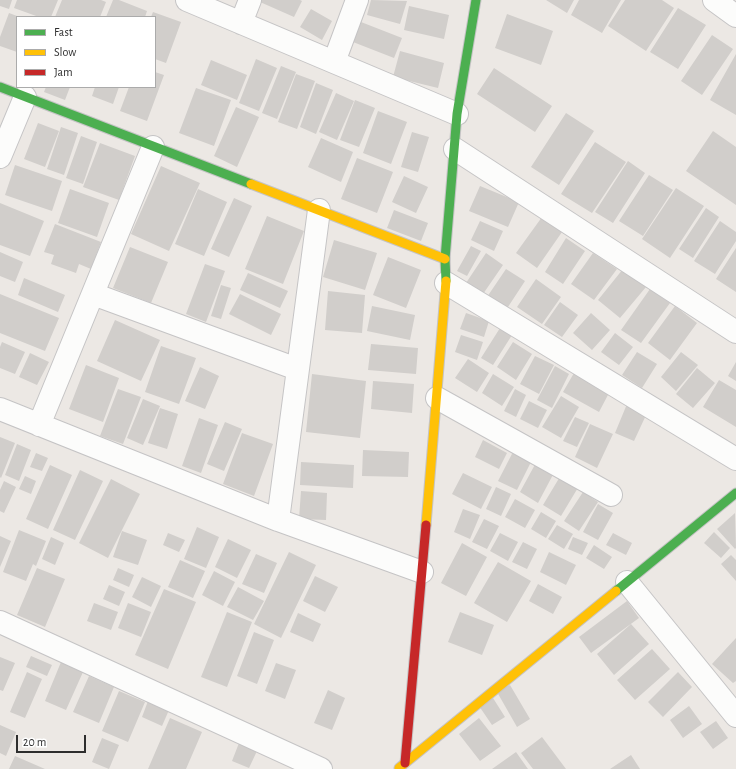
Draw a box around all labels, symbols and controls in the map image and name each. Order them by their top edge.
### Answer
legend [16,16,156,88]
text: Fast [54,26,73,38]
text: Slow [54,46,76,58]
text: Jam [54,66,73,78]
scale bar [18,727,88,753]
text: 20 m [23,736,46,748]

